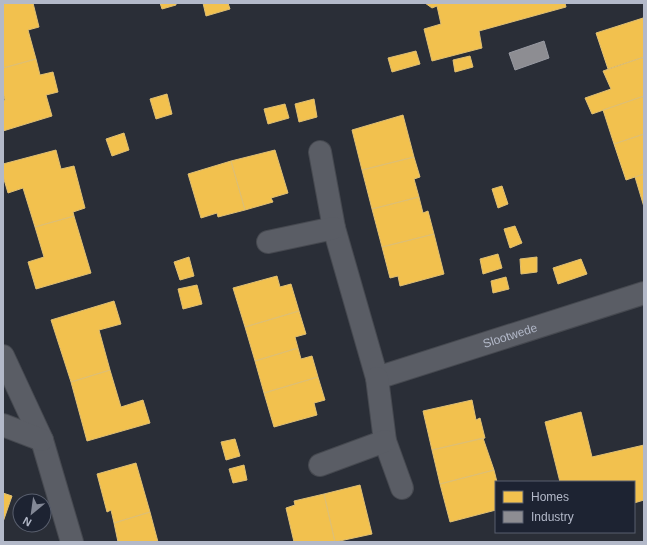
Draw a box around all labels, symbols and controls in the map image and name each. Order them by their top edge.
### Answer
street label: Slootwede [481,320,539,351]
legend [495,481,635,533]
text: Homes [531,490,569,504]
north arrow [12,493,52,533]
text: Industry [531,510,574,524]
text: N [21,515,34,529]

